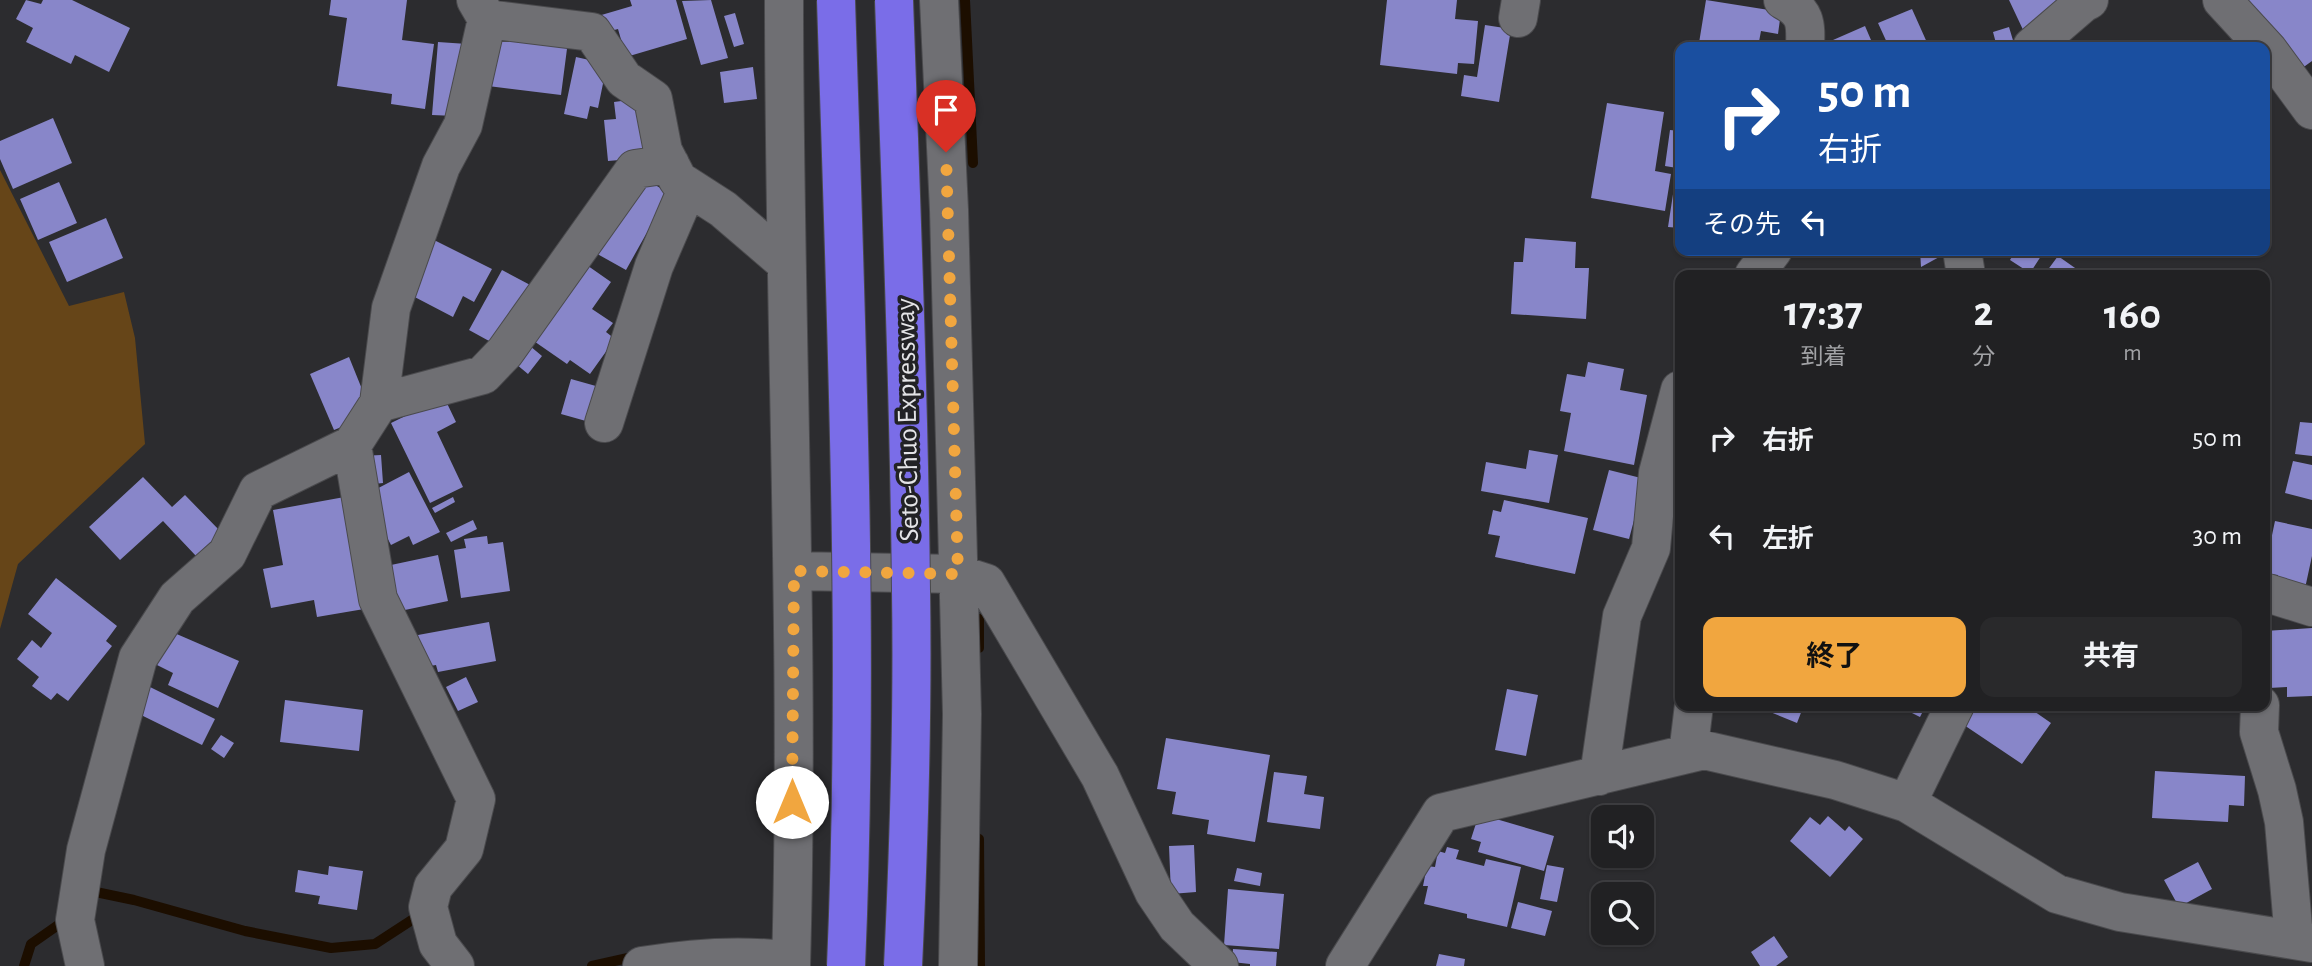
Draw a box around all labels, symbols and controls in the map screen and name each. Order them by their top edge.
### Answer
text: 50 m [1818,68,1912,117]
icon: right [1703,70,1794,161]
pin [916,80,976,152]
icon: arrive [927,91,965,129]
text: 右折 [1818,134,1882,166]
icon: left [1795,203,1833,241]
text: その先 [1703,212,1781,238]
text: 17:37 [1784,291,1863,333]
text: 2 [1974,291,1993,333]
text: 160 [2104,294,2161,336]
street label: Seto-Chuo Expressway [892,298,924,542]
text: m [2123,342,2142,365]
text: 到着 [1800,346,1846,369]
text: 分 [1972,346,1995,369]
icon: right [1703,419,1741,457]
text: 50 m [2192,425,2242,451]
text: 右折 [1762,428,1814,454]
icon: left [1703,517,1741,555]
text: 30 m [2192,523,2242,549]
text: 左折 [1762,526,1814,552]
button: 終了 [1703,617,1966,697]
button: 共有 [1980,617,2242,697]
position arrow [755,765,829,839]
map controls [1591,805,1654,945]
button: sound [1591,805,1654,868]
button: search [1591,882,1654,945]

